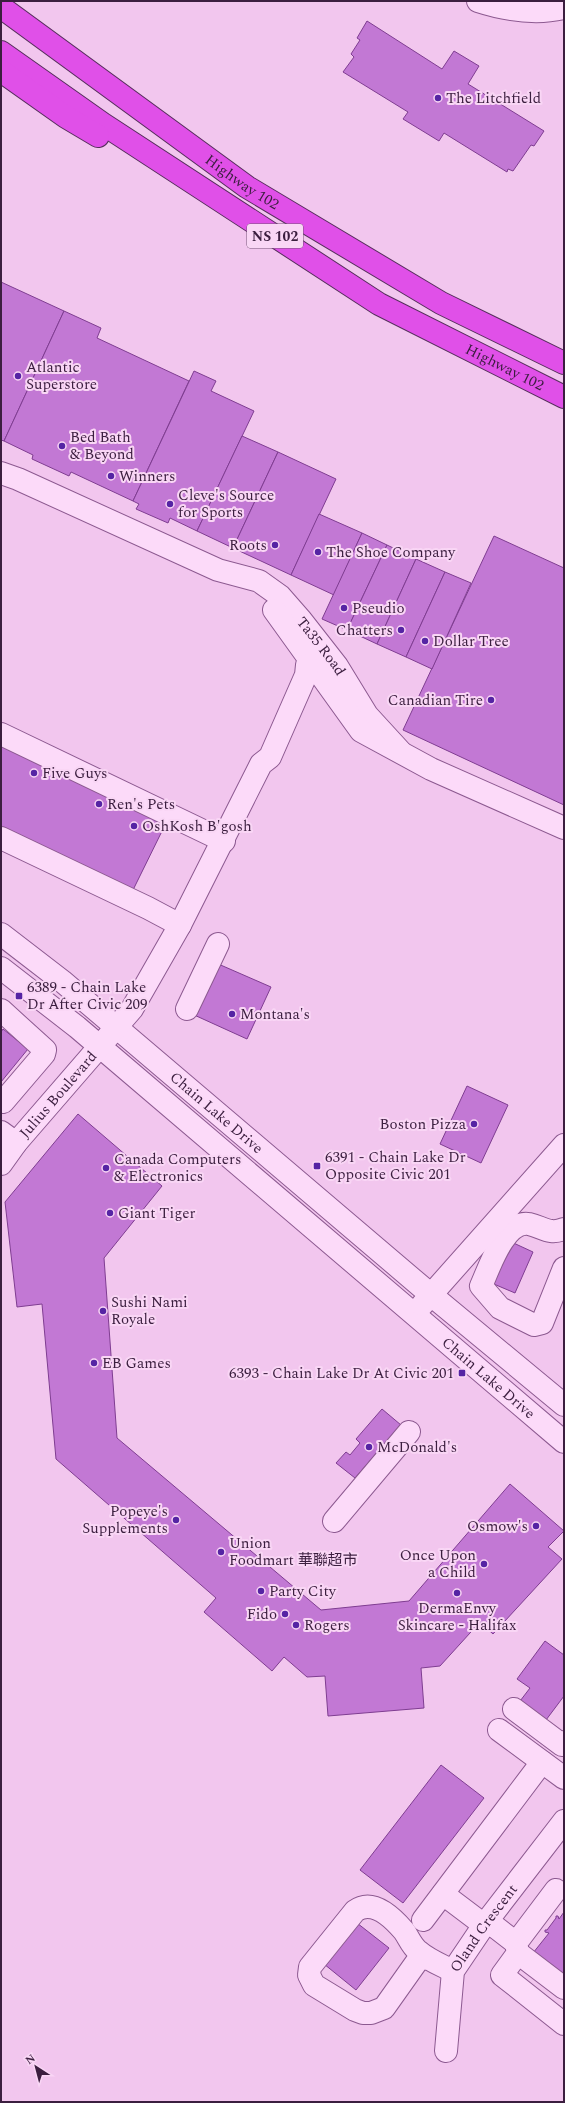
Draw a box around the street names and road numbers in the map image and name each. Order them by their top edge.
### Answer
street label: Highway 102 [200,148,284,215]
road number: NS 102 [247,224,303,248]
street label: Highway 102 [461,338,548,397]
street label: Ta35 Road [291,612,352,680]
street label: Julius Boulevard [14,1046,102,1143]
street label: Chain Lake Drive [165,1066,269,1159]
street label: Chain Lake Drive [437,1331,540,1424]
street label: Oland Crescent [444,1879,523,1977]

